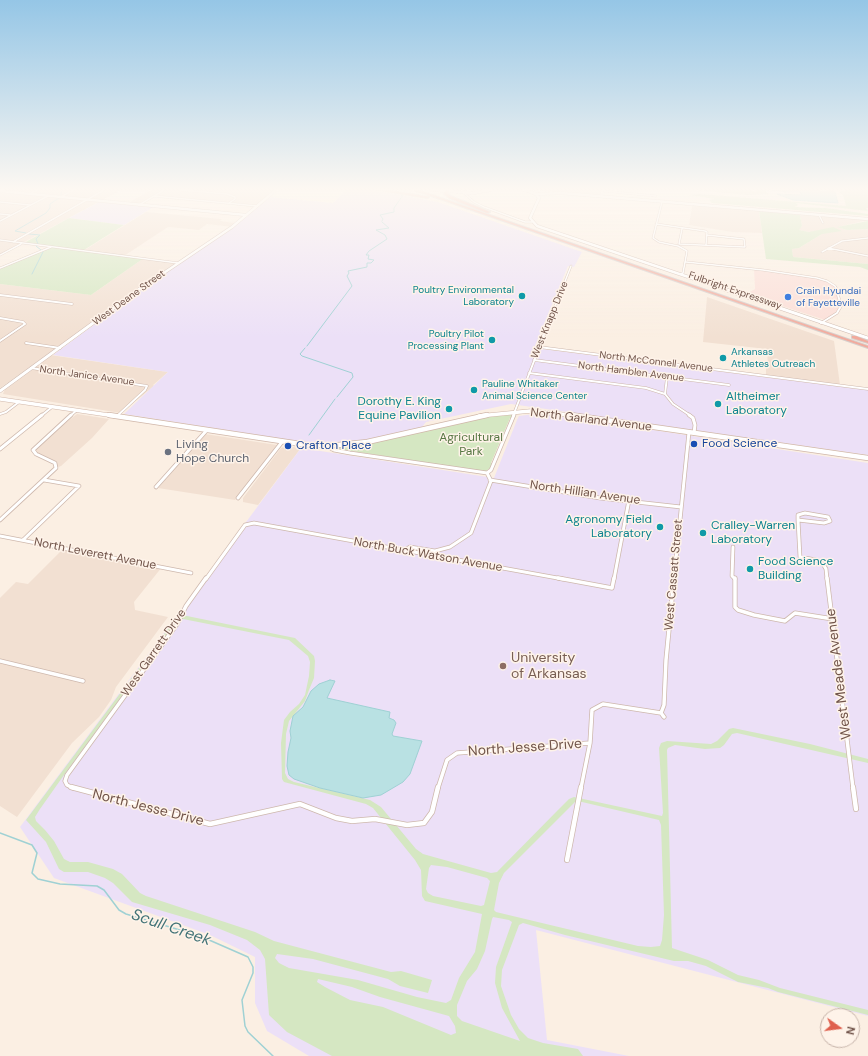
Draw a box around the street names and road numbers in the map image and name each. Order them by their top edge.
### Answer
street label: West Deane Street [90,268,168,328]
street label: Fulbright Expressway [687,269,783,313]
street label: West Knapp Drive [529,280,571,360]
street label: North McConnell Avenue [599,349,713,375]
street label: North Hamblen Avenue [577,360,685,384]
street label: North Janice Avenue [39,363,135,389]
street label: North Garland Avenue [529,405,653,435]
street label: North Hillian Avenue [529,478,641,508]
street label: West Cassatt Street [662,519,686,631]
street label: North Leverett Avenue [33,535,157,573]
street label: North Buck Watson Avenue [352,535,504,575]
street label: West Garrett Drive [118,607,190,699]
street label: West Meade Avenue [823,607,855,741]
street label: North Jesse Drive [467,736,583,760]
street label: North Jesse Drive [91,786,205,830]

